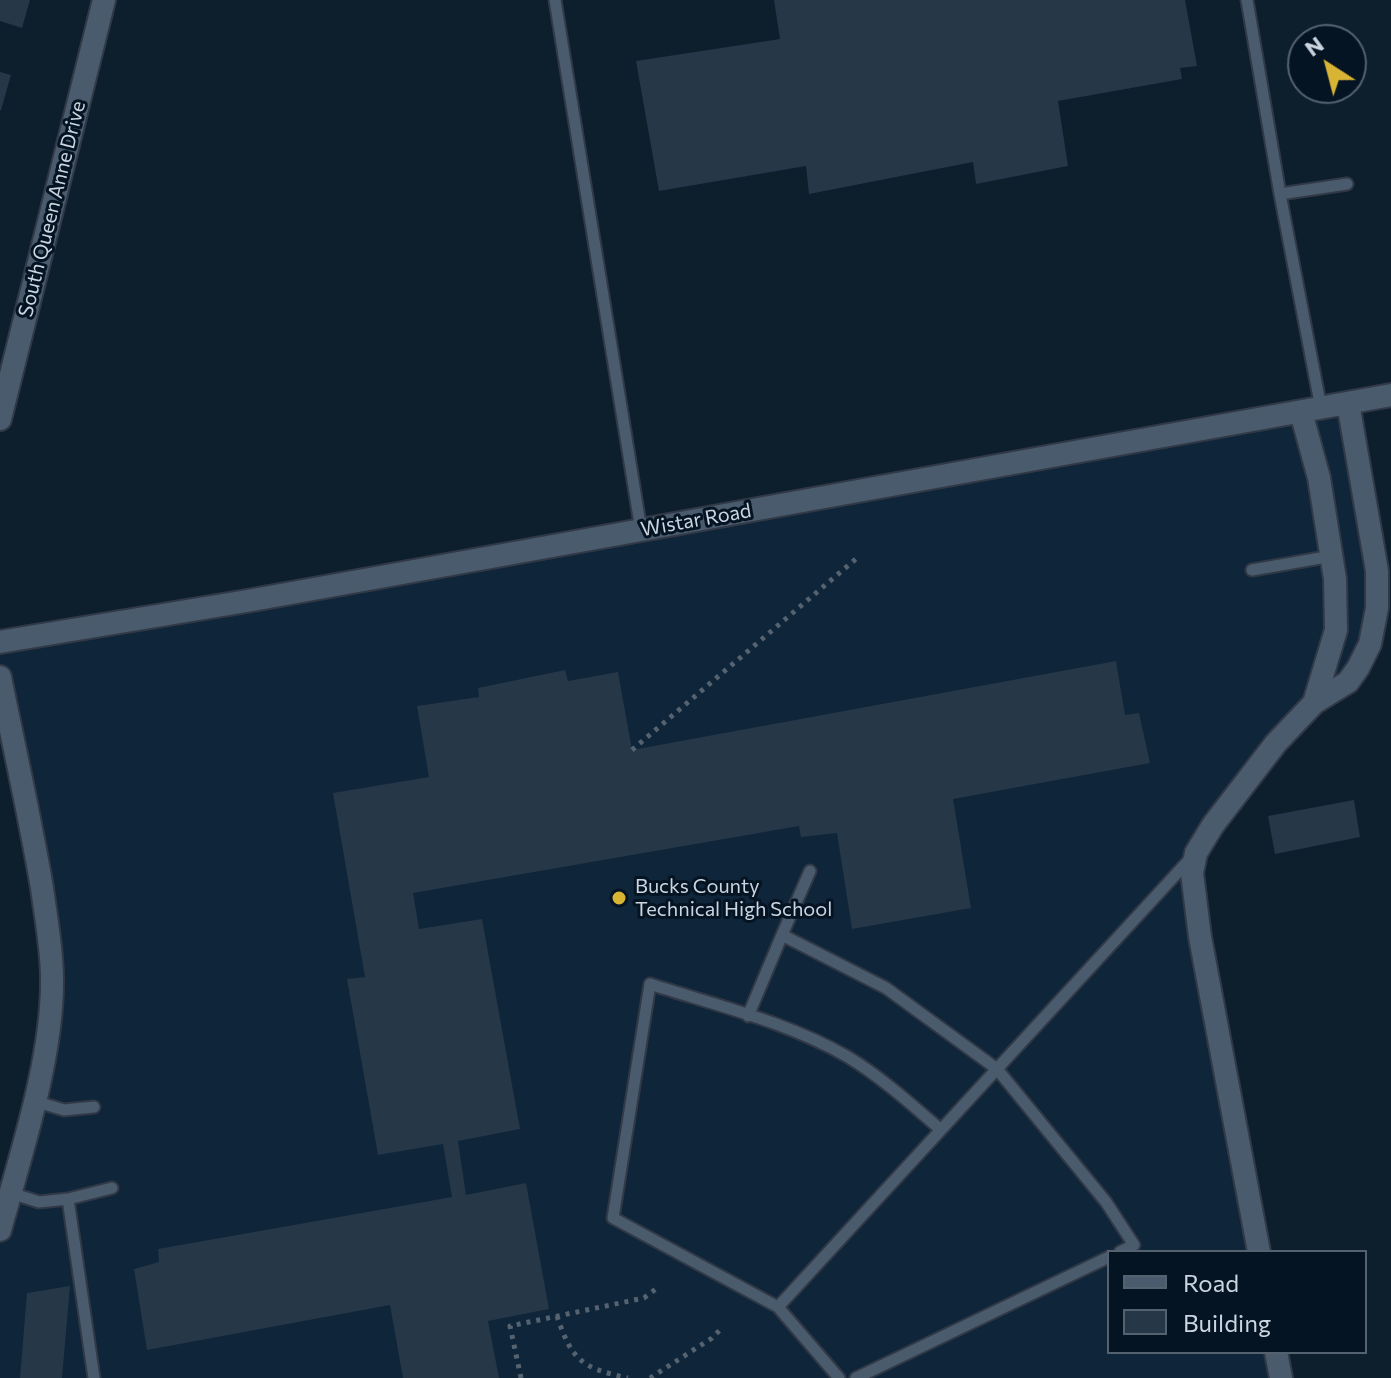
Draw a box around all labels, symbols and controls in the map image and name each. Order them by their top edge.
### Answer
north arrow [1287,24,1367,104]
text: N [1299,30,1328,62]
street label: South Queen Anne Drive [14,99,90,319]
street label: Wistar Road [639,498,753,542]
place label: Bucks County Technical High School [635,874,832,921]
marker: Bucks County Technical High School [610,889,628,907]
legend [1107,1250,1367,1354]
text: Road [1183,1268,1239,1297]
text: Building [1183,1308,1271,1337]

